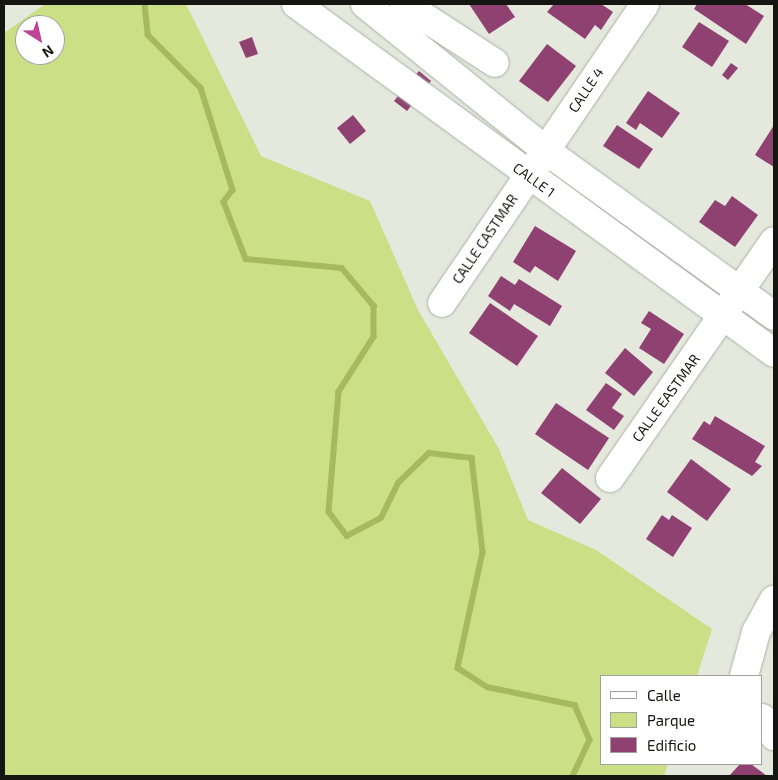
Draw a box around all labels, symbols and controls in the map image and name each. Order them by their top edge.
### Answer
north arrow [15,15,65,65]
text: N [39,42,57,62]
street label: CALLE 4 [565,64,607,116]
street label: CALLE 1 [510,159,558,201]
street label: CALLE CASTMAR [449,191,521,287]
street label: CALLE EASTMAR [629,351,703,445]
legend [600,675,763,765]
text: Calle [647,686,681,704]
text: Parque [647,711,695,729]
text: Edificio [647,736,696,754]

